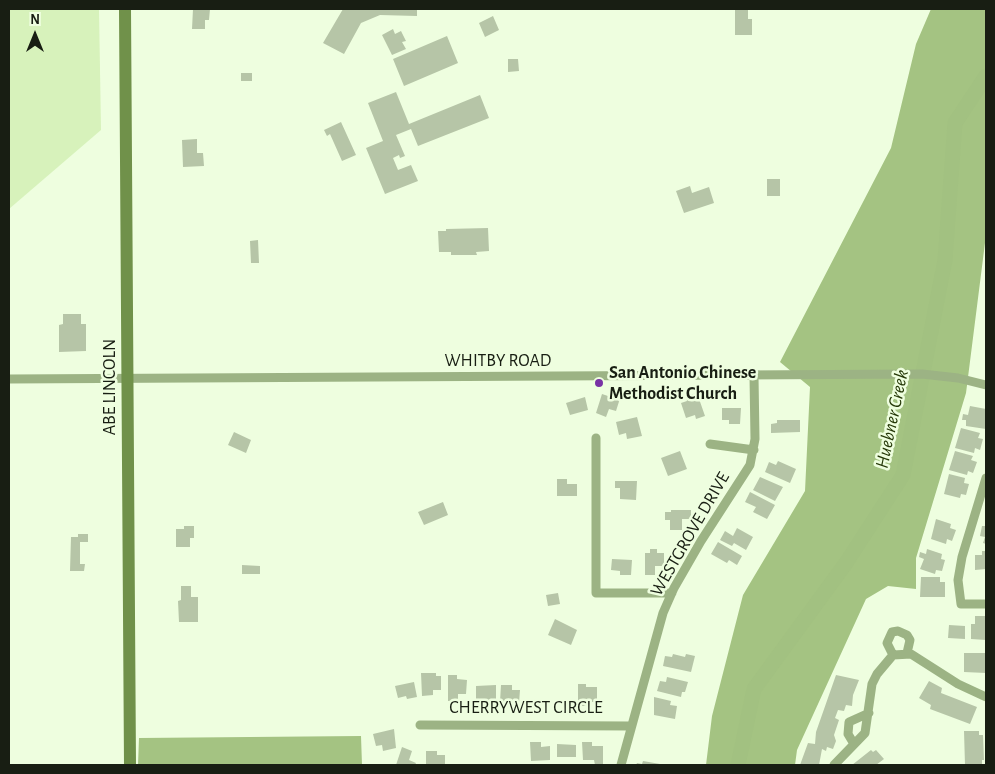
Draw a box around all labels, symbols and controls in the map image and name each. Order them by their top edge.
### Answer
north arrow [10,10,60,60]
text: N [30,13,40,27]
street label: ABE LINCOLN [99,339,121,435]
street label: WHITBY ROAD [445,350,551,372]
place label: San Antonio Chinese Methodist Church [609,362,756,404]
water label: Huebner Creek [870,368,914,470]
marker: San Antonio Chinese Methodist Church [593,377,605,389]
street label: WESTGROVE DRIVE [646,468,734,600]
street label: CHERRYWEST CIRCLE [449,697,603,719]

